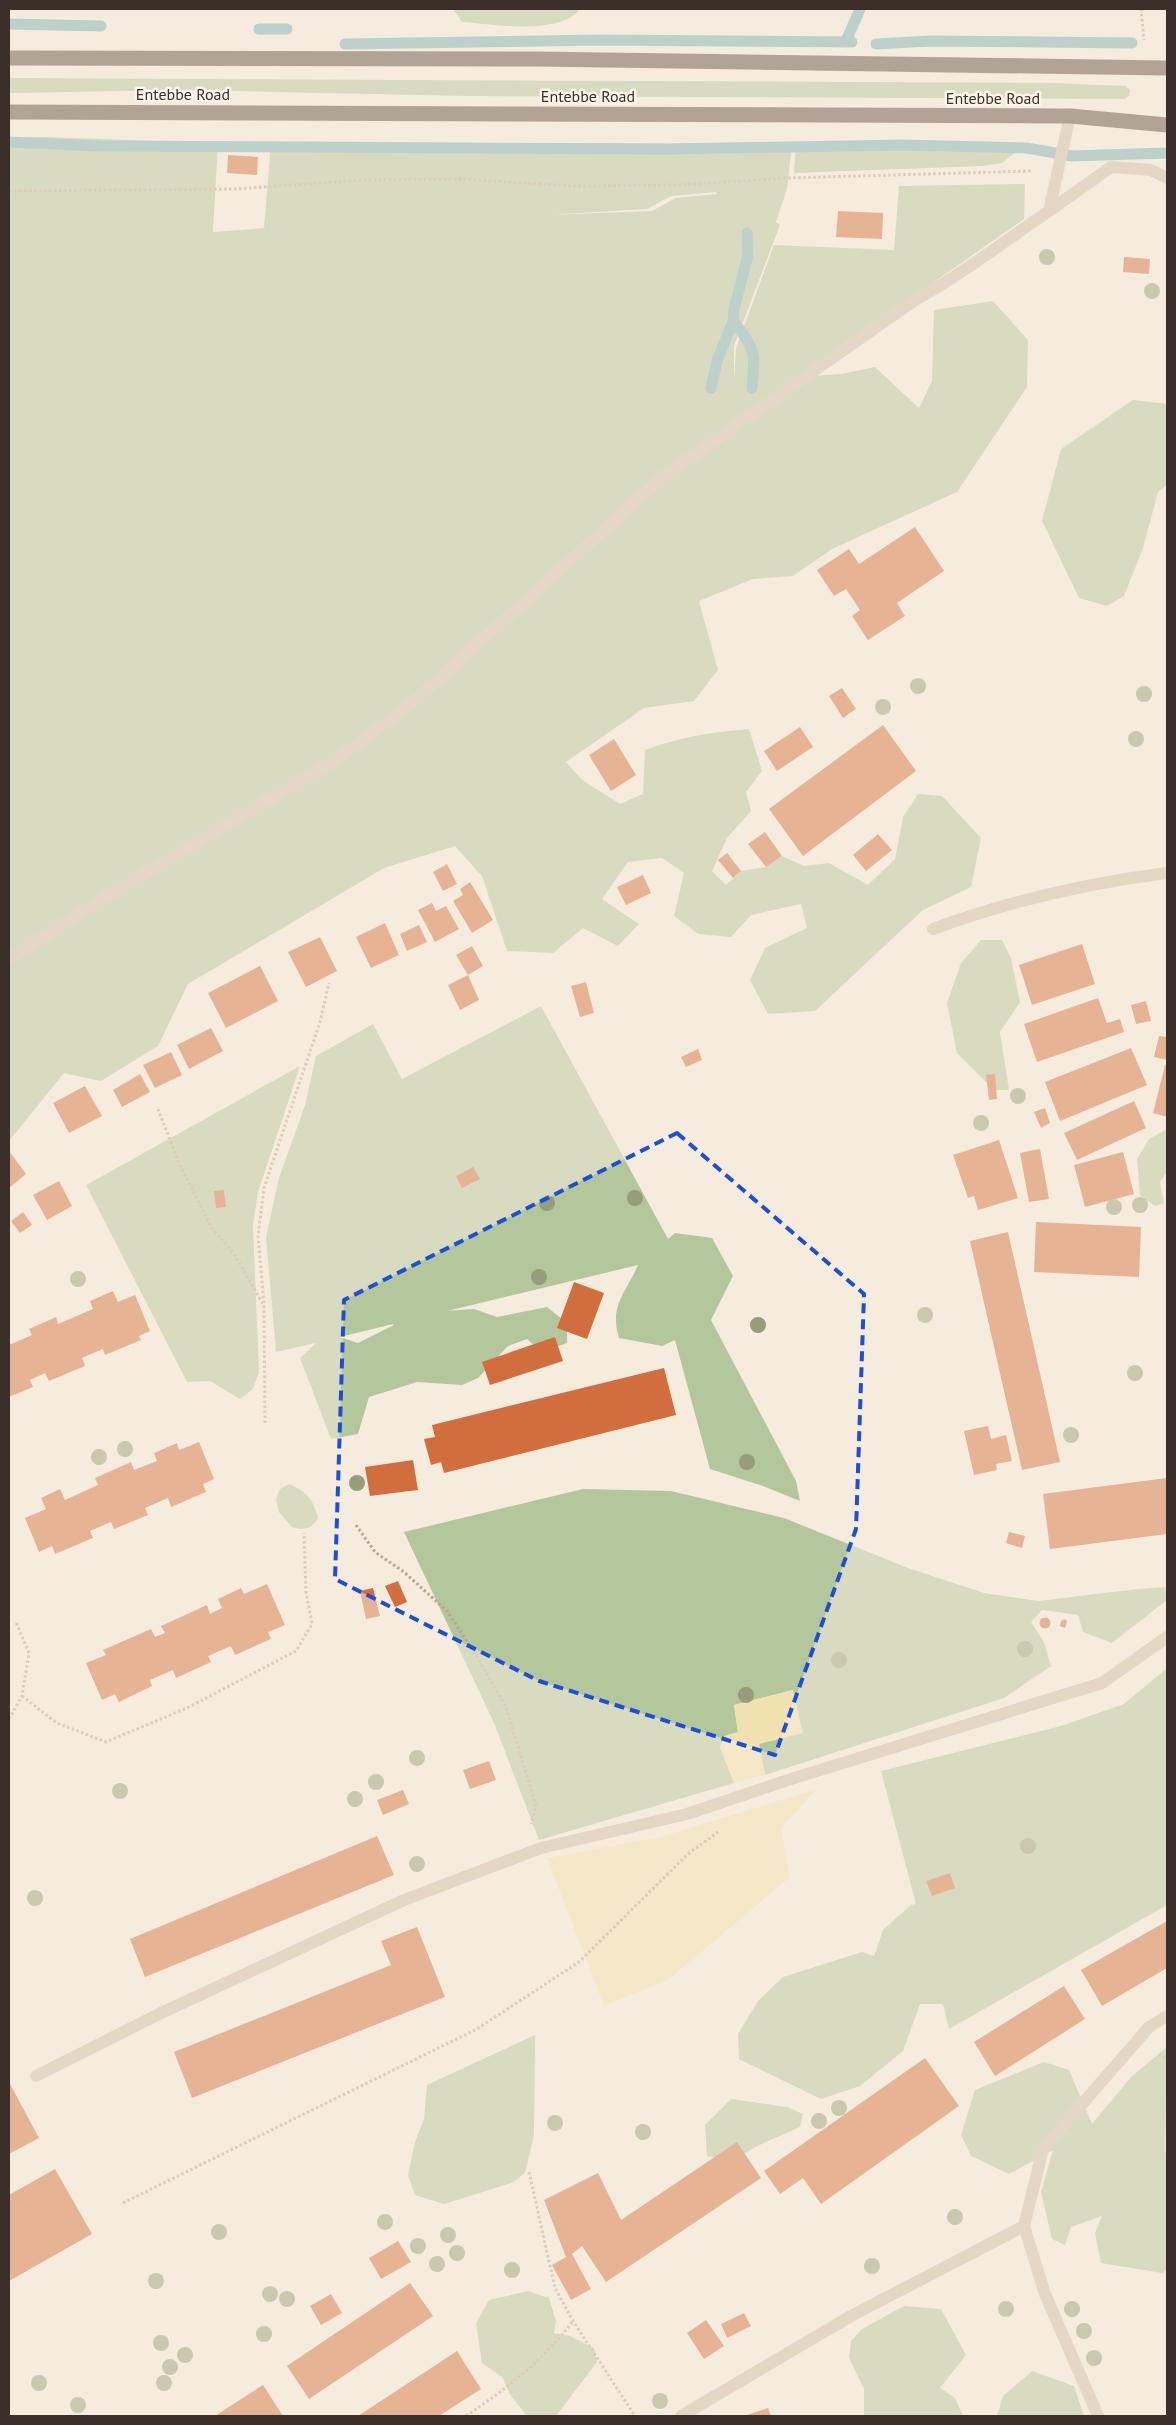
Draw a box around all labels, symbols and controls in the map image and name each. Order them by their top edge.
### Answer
street label: Entebbe Road [136,84,230,104]
street label: Entebbe Road [541,86,635,106]
street label: Entebbe Road [946,88,1040,108]

